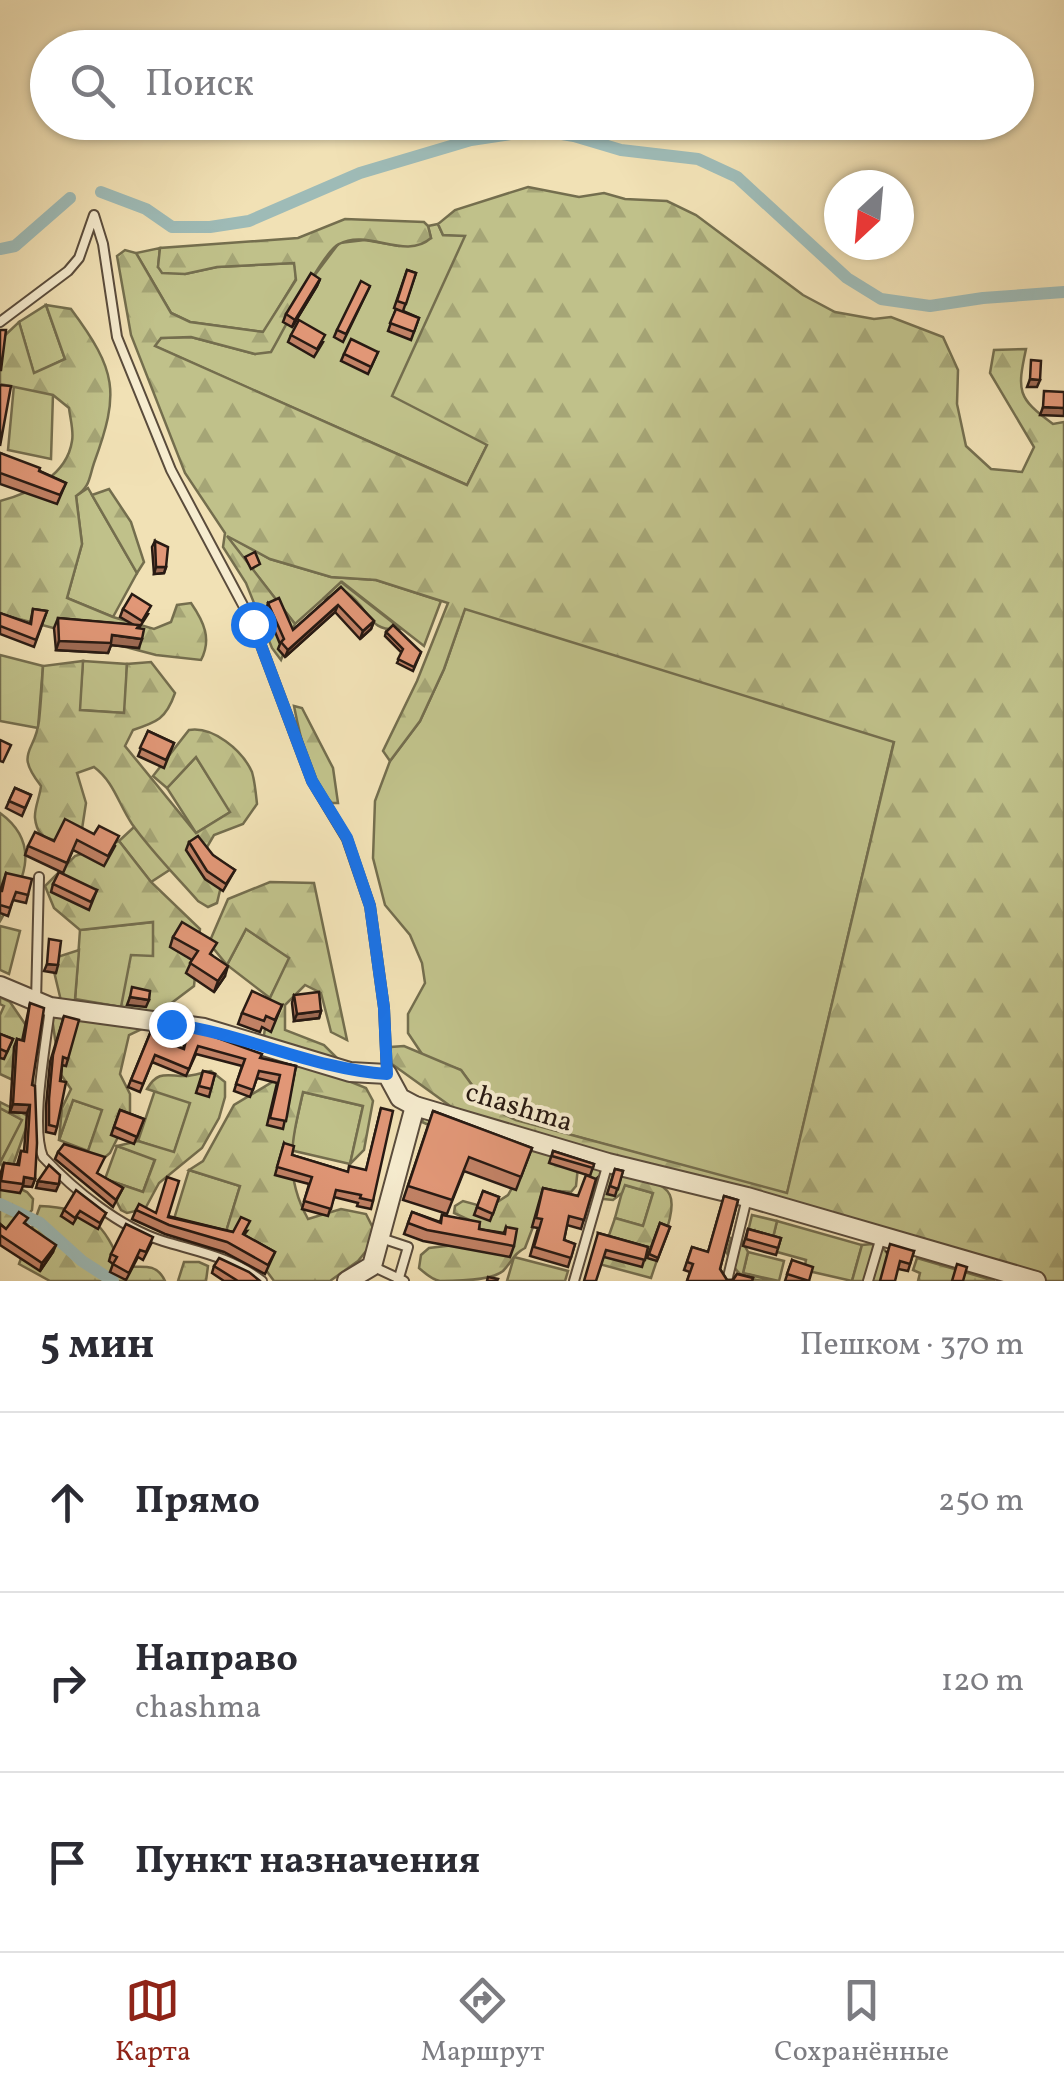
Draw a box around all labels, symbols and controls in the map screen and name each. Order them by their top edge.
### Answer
search box [30,30,1034,140]
icon: search [65,58,120,113]
text: Поиск [145,59,254,112]
north arrow [824,170,914,260]
route start [231,602,277,648]
route end [149,1002,195,1048]
street label: сhashma [460,1073,578,1143]
text: 5 мин [40,1317,154,1376]
text: Пешком · 370 m [800,1324,1024,1368]
icon: ahead [40,1475,95,1530]
text: Прямо [135,1476,260,1529]
text: 250 m [938,1480,1024,1524]
text: Направо [135,1634,298,1687]
icon: right [40,1655,95,1710]
text: 120 m [941,1660,1024,1704]
text: сhashma [135,1687,261,1731]
icon: arrive [40,1835,95,1890]
text: Пункт назначения [135,1836,480,1889]
tab: Карта [115,1973,191,2072]
tab: Маршрут [421,1973,544,2072]
tab: Сохранённые [774,1973,949,2072]

